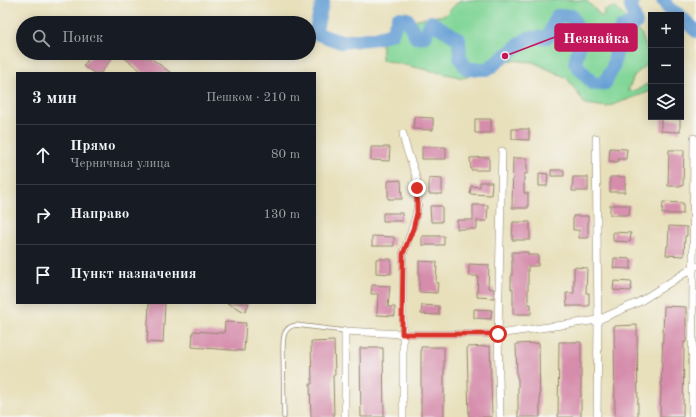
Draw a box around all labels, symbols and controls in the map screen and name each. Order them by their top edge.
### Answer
map controls [648,12,684,120]
button: + [648,12,684,48]
search box [16,16,316,60]
callout: Незнайка [555,24,637,51]
icon: search [30,27,52,49]
text: Поиск [62,31,103,46]
text: Незнайка [563,32,629,47]
button: − [648,48,684,84]
button: layers [648,84,684,120]
text: 3 мин [32,90,77,107]
text: Пешком · 210 m [206,91,300,104]
text: Прямо [70,139,116,154]
icon: ahead [32,144,54,166]
text: 80 m [271,148,300,161]
text: Черничная улица [70,157,170,170]
route end [408,179,426,197]
icon: right [32,204,54,226]
text: Направо [70,207,129,222]
text: 130 m [263,208,300,221]
icon: arrive [32,264,54,286]
text: Пункт назначения [70,267,197,282]
route start [489,325,507,343]

